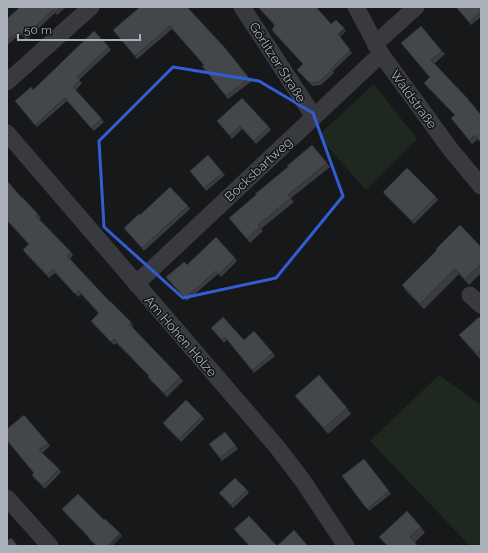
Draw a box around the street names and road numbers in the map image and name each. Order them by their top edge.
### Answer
street label: Görlitzer Straße [246,19,309,105]
street label: Waldstraße [387,67,440,132]
street label: Bocksbartweg [222,134,295,204]
street label: Am Hohen Holze [141,293,220,380]

